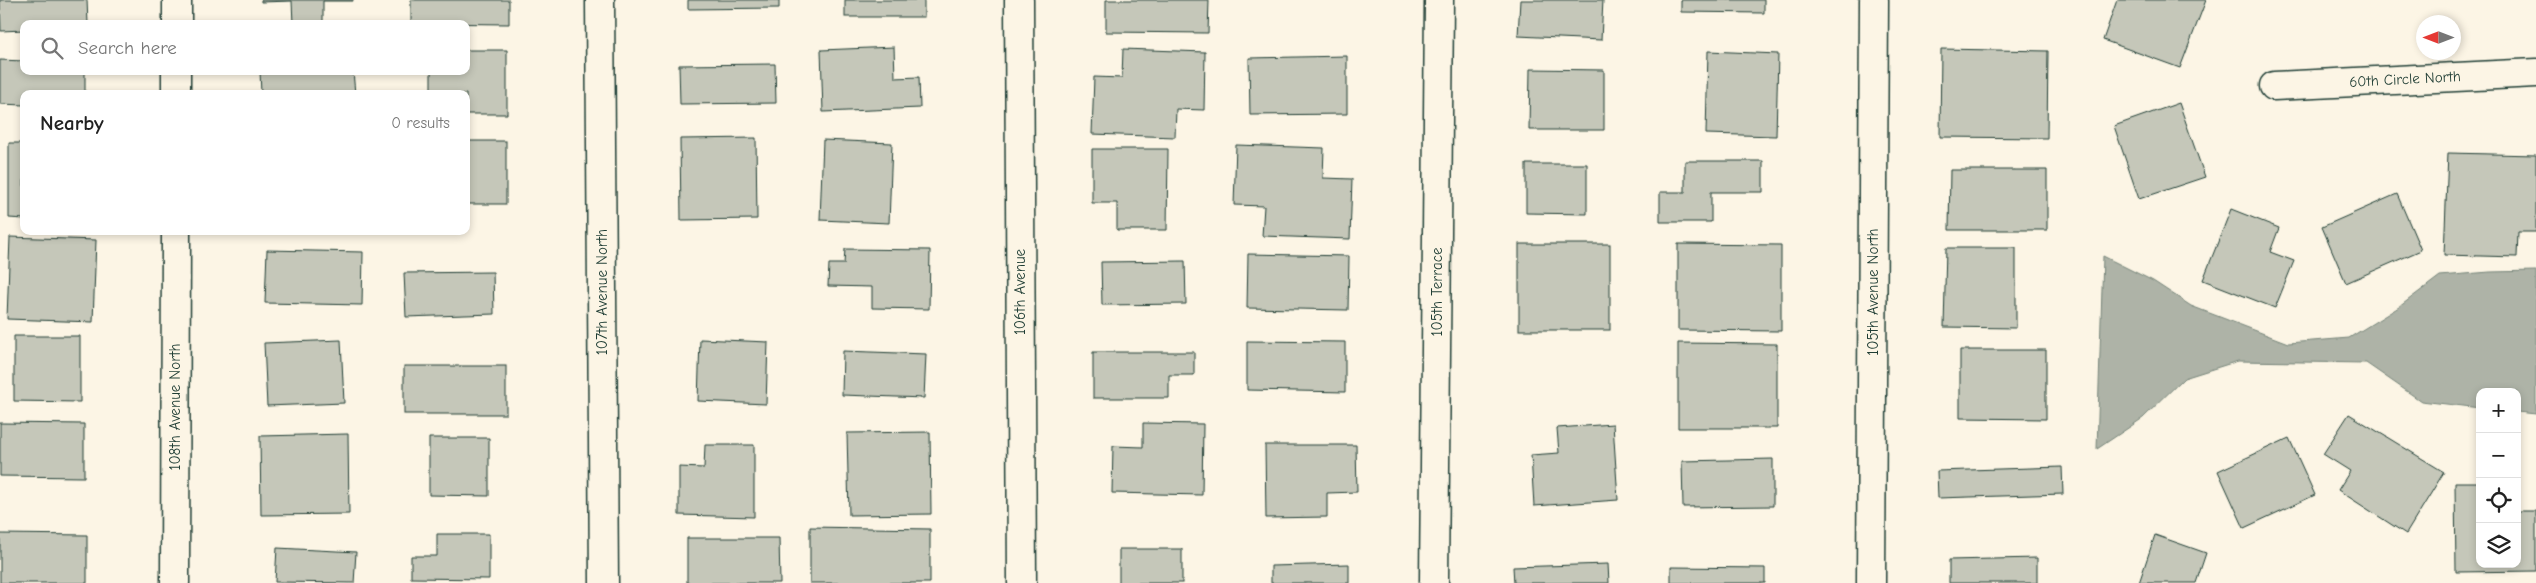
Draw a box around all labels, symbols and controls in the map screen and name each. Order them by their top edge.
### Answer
north arrow [2416,15,2461,60]
search box [20,20,470,75]
icon: search [38,34,66,62]
text: Search here [78,37,177,59]
street label: 60th Circle North [2349,67,2461,91]
text: Nearby [40,111,104,135]
text: 0 results [391,114,450,132]
street label: 105th Avenue North [1864,228,1882,356]
street label: 107th Avenue North [593,229,611,355]
street label: 105th Terrace [1428,247,1446,336]
street label: 106th Avenue [1011,248,1029,335]
street label: 108th Avenue North [166,344,184,470]
map controls [2476,388,2521,568]
button: + [2476,388,2521,433]
button: − [2476,433,2521,478]
button: locate [2476,478,2521,523]
button: layers [2476,523,2521,568]

